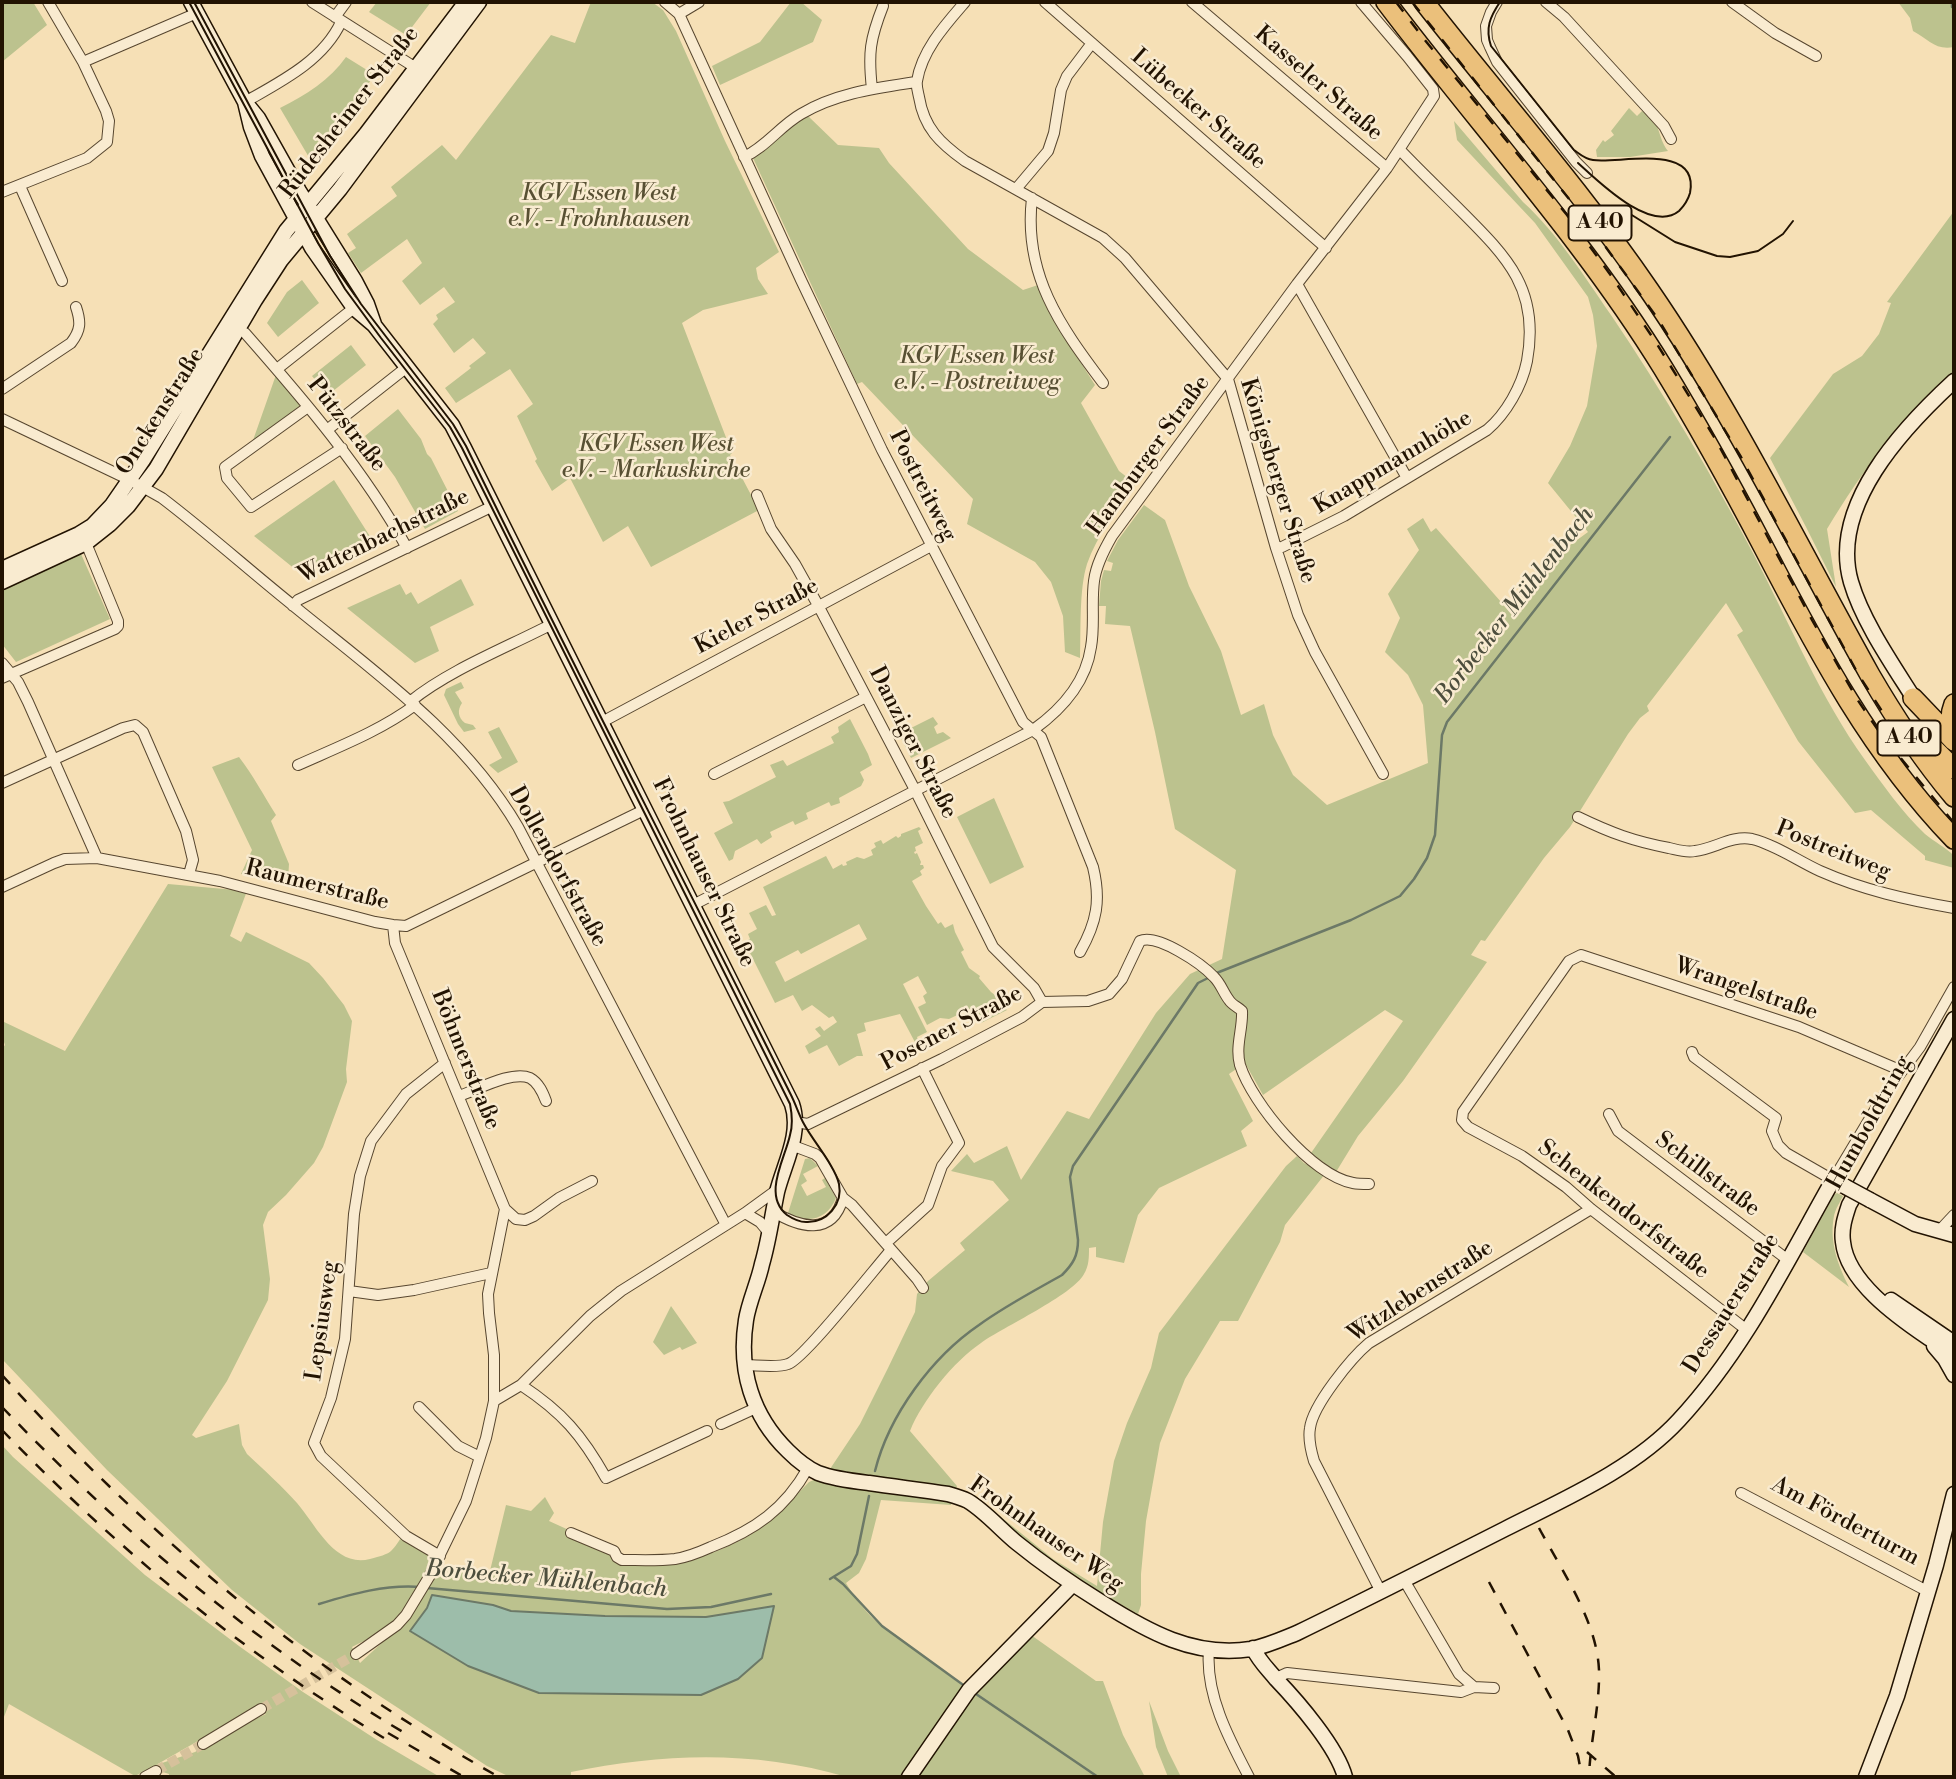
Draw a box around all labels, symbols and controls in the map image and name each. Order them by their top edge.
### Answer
street label: Kasseler Straße [1248,21,1388,147]
street label: Rüdesheimer Straße [274,22,426,204]
street label: Lübecker Straße [1125,44,1271,176]
park label: KGV Essen West e.V. - Frohnhausen [508,180,690,234]
road number: A 40 [1568,206,1632,241]
street label: Onckenstraße [111,343,211,481]
park label: KGV Essen West e.V. - Postreitweg [894,343,1060,397]
street label: Hamburger Straße [1082,370,1216,542]
street label: Pützstraße [300,372,392,478]
street label: Königsberger Straße [1233,375,1321,587]
street label: Knappmannhöhe [1309,405,1477,521]
street label: Postreitweg [882,426,962,546]
park label: KGV Essen West e.V. - Markuskirche [562,431,750,485]
street label: Wattenbachstraße [294,484,474,590]
water label: Borbecker Mühlenbach [1429,502,1601,710]
street label: Kieler Straße [690,573,824,661]
street label: Danziger Straße [862,662,962,824]
road number: A 40 [1878,720,1940,756]
street label: Frohnhauser Straße [645,774,761,972]
street label: Dollendorfstraße [502,782,612,952]
street label: Postreitweg [1771,815,1895,887]
street label: Raumerstraße [242,855,392,917]
street label: Wrangelstraße [1671,953,1821,1027]
street label: Posener Straße [877,980,1027,1078]
street label: Böhmerstraße [424,986,506,1134]
street label: Humboldtring [1822,1051,1918,1195]
street label: Schillstraße [1649,1127,1765,1223]
street label: Schenkendorfstraße [1532,1134,1714,1286]
street label: Dessauerstraße [1678,1229,1786,1379]
street label: Witzlebenstraße [1343,1235,1499,1349]
street label: Lepsiusweg [301,1259,345,1383]
street label: Frohnhauser Weg [963,1471,1129,1599]
street label: Am Förderturm [1766,1471,1924,1573]
water label: Borbecker Mühlenbach [424,1555,668,1605]

